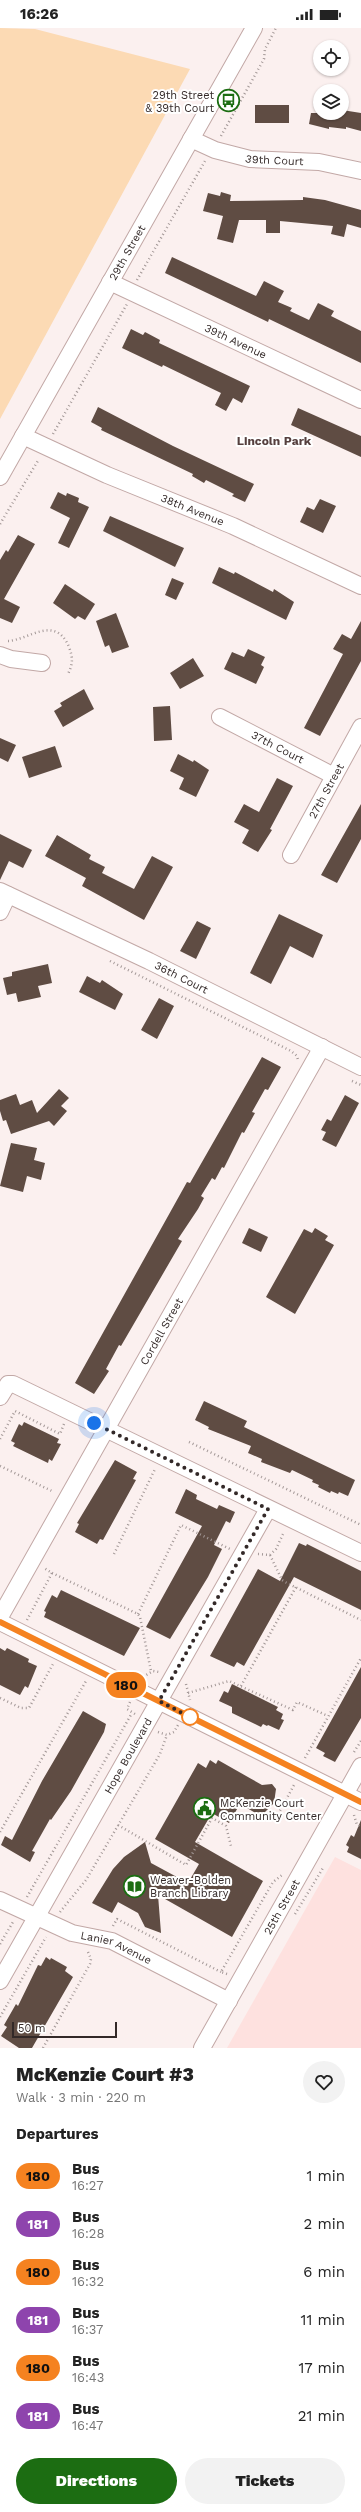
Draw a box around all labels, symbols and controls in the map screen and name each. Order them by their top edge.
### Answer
text: 16:26 [20,5,58,23]
map controls [313,40,349,120]
button: locate [313,40,349,76]
button: layers [313,84,349,120]
bus stop icon: 29th Street & 39th Court [216,88,242,114]
place label: 29th Street & 39th Court [145,89,214,115]
street label: 39th Court [244,152,304,168]
street label: 29th Street [107,222,148,283]
street label: 39th Avenue [203,321,269,362]
district label: Lincoln Park [237,434,312,448]
street label: 38th Avenue [159,492,226,529]
street label: 37th Court [249,728,306,766]
street label: 27th Street [306,761,347,821]
street label: 36th Court [152,959,211,997]
street label: Cordell Street [138,1295,186,1368]
your location [84,1413,104,1433]
line badge: 180 [103,1672,149,1698]
text: 180 [114,1677,138,1693]
unlabelled marker [181,1708,199,1726]
street label: Hope Boulevard [102,1716,155,1796]
public building icon: McKenzie Court Community Center [192,1796,218,1822]
place label: McKenzie Court Community Center [220,1797,322,1823]
library icon: Weaver-Bolden Branch Library [122,1873,148,1899]
place label: Weaver-Bolden Branch Library [150,1874,231,1900]
street label: 25th Street [261,1877,303,1937]
street label: Lanier Avenue [80,1929,154,1967]
scale bar [12,2020,117,2039]
text: 50 m [18,2022,45,2035]
button: heart [303,2061,345,2103]
text: McKenzie Court #3 [16,2063,194,2086]
text: Walk · 3 min · 220 m [16,2090,146,2105]
text: Departures [16,2125,99,2143]
text: Bus [72,2160,100,2178]
text: 1 min [306,2167,345,2185]
text: 180 [26,2168,50,2184]
text: 16:27 [72,2178,103,2193]
text: Bus [72,2208,100,2226]
text: 2 min [304,2215,345,2233]
text: 181 [28,2216,48,2232]
text: 16:28 [72,2226,104,2241]
text: Bus [72,2256,100,2274]
text: 6 min [303,2263,345,2281]
text: 180 [26,2264,50,2280]
text: 16:32 [72,2274,104,2289]
text: Bus [72,2304,100,2322]
text: 11 min [301,2311,345,2329]
text: 181 [28,2312,48,2328]
text: 16:37 [72,2322,103,2337]
text: Bus [72,2352,100,2370]
text: 17 min [298,2359,345,2377]
text: 180 [26,2360,50,2376]
text: 16:43 [72,2370,104,2385]
text: Bus [72,2400,100,2418]
text: 21 min [298,2407,345,2425]
text: 181 [28,2408,48,2424]
text: 16:47 [72,2418,103,2433]
button: Directions [16,2458,177,2504]
button: Tickets [185,2458,345,2504]

